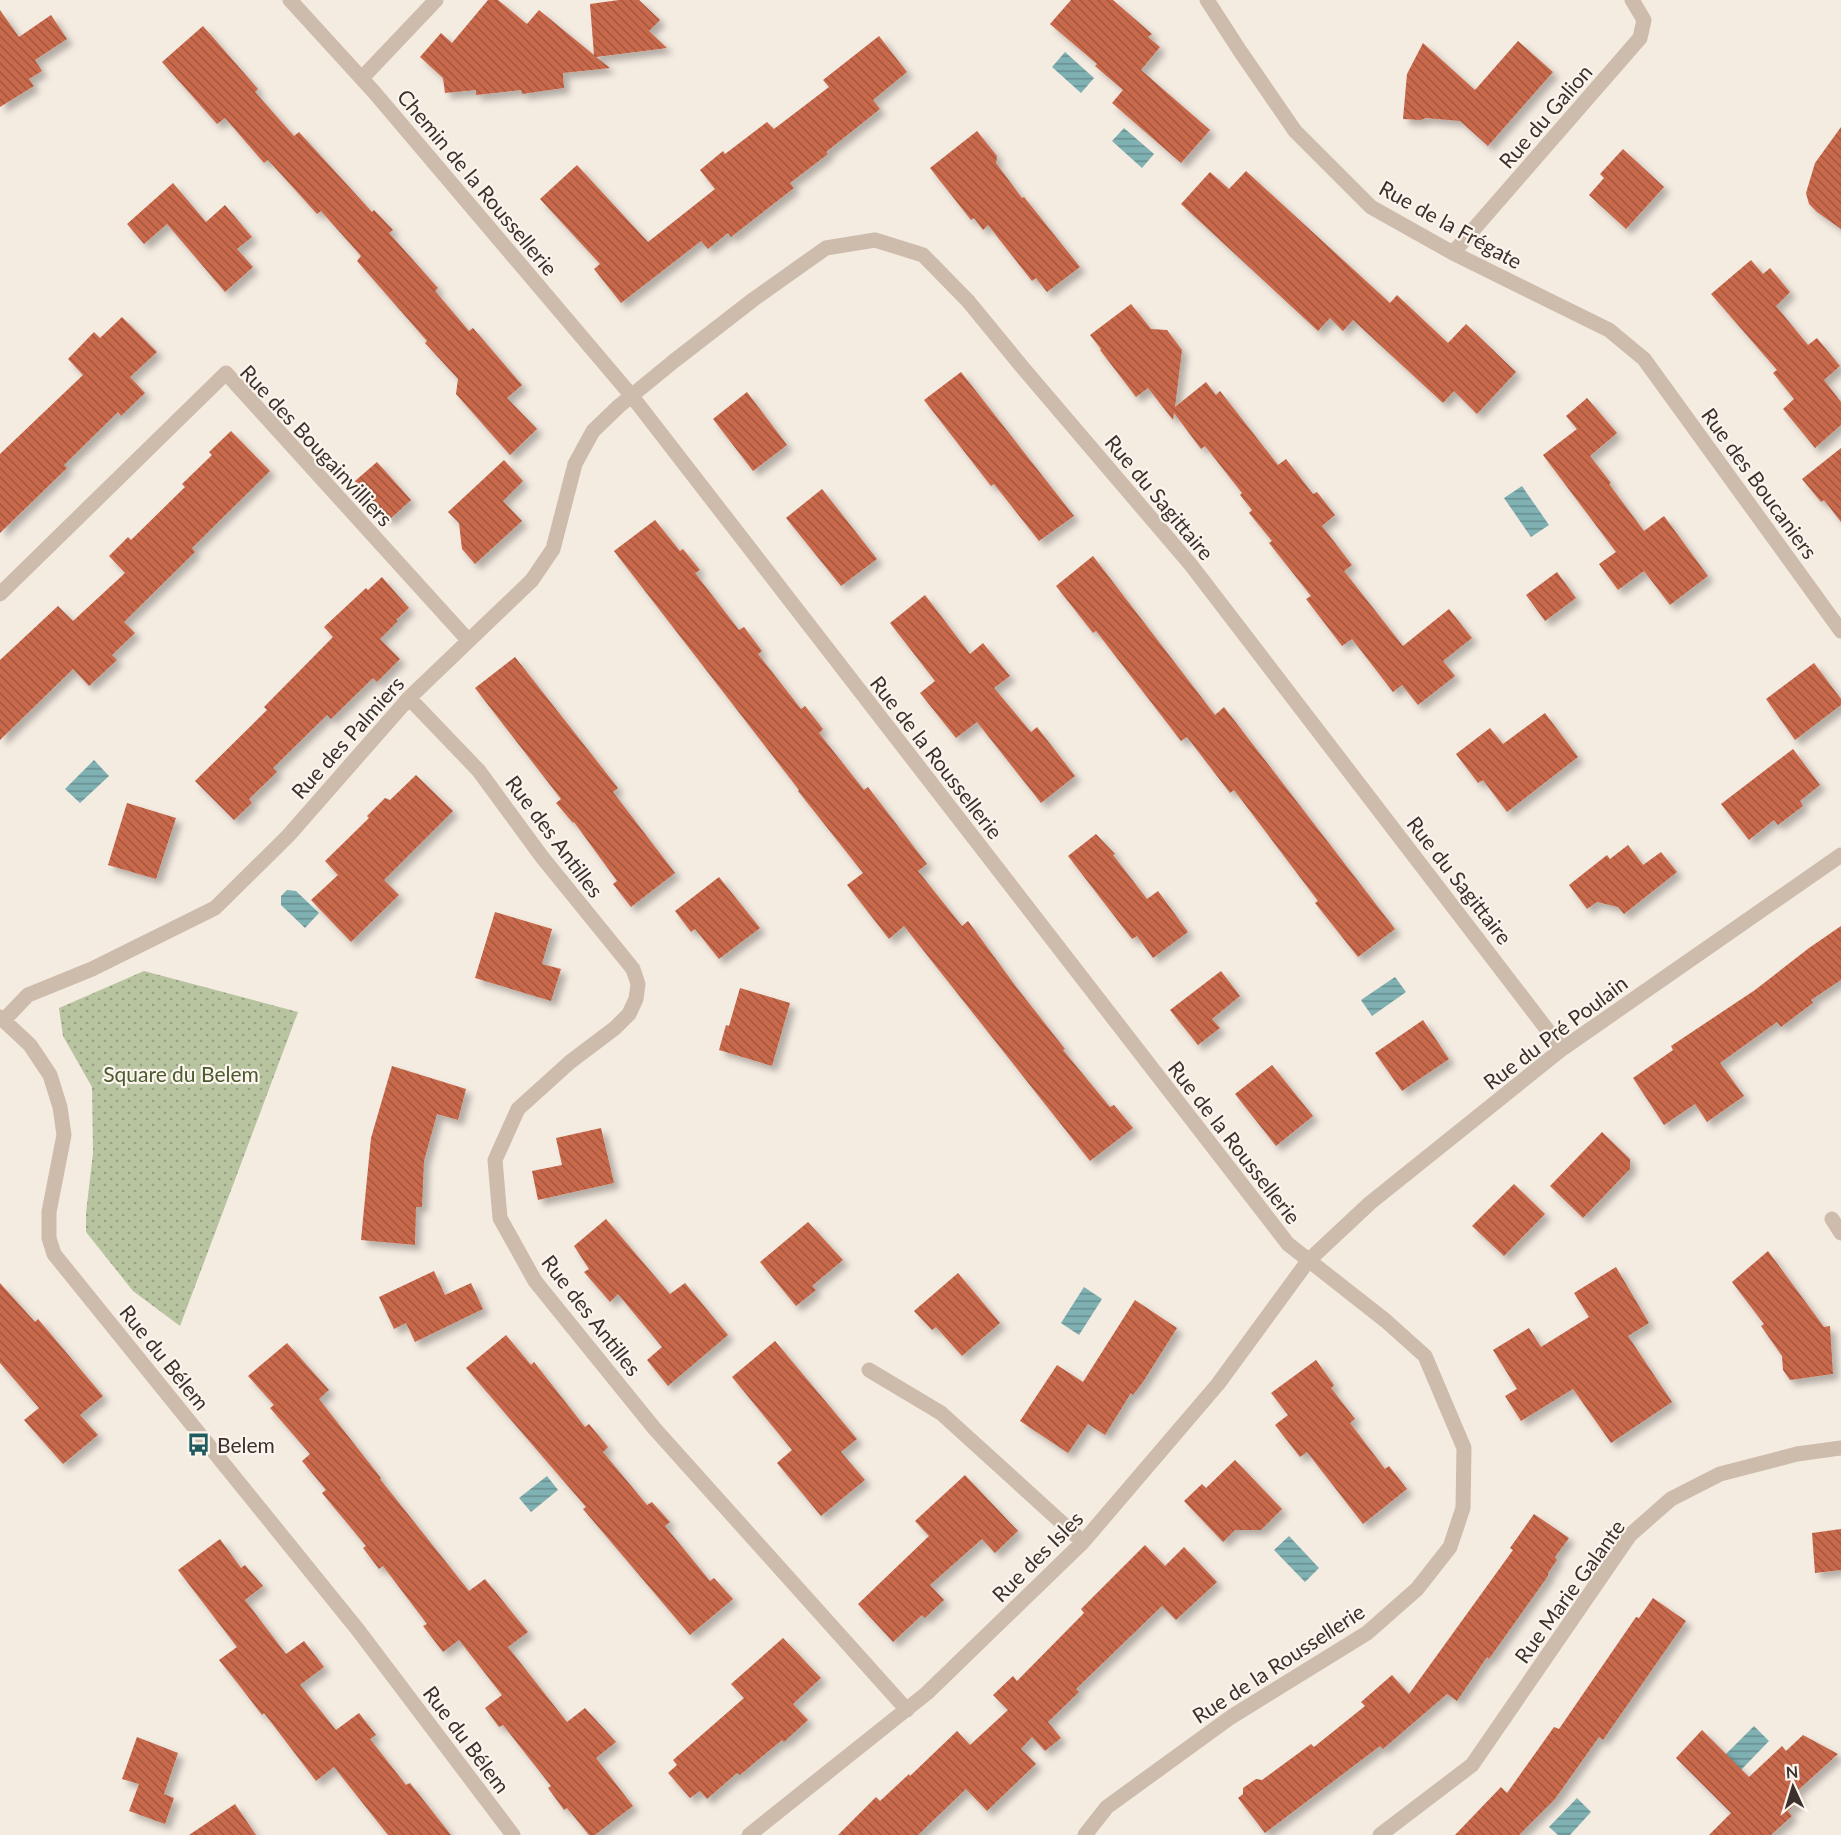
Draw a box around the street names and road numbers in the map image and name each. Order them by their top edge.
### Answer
street label: Rue du Galion [1493,59,1597,173]
street label: Chemin de la Roussellerie [393,84,563,280]
street label: Rue de la Frégate [1375,175,1527,273]
street label: Rue des Bougainvilliers [236,359,398,531]
street label: Rue des Boucaniers [1697,403,1823,563]
street label: Rue du Sagittaire [1100,429,1220,565]
street label: Rue de la Roussellerie [866,670,1008,844]
street label: Rue des Palmiers [286,671,408,803]
street label: Rue des Antilles [501,770,609,902]
street label: Rue du Sagittaire [1402,811,1518,949]
street label: Rue du Pré Poulain [1478,970,1632,1094]
street label: Rue de la Roussellerie [1164,1055,1306,1229]
street label: Rue des Antilles [537,1250,647,1380]
street label: Rue du Bélem [115,1300,215,1414]
street label: Rue des Isles [986,1505,1088,1607]
street label: Rue Marie Galante [1509,1515,1629,1667]
street label: Rue de la Roussellerie [1187,1598,1369,1728]
street label: Rue du Bélem [419,1681,515,1797]

